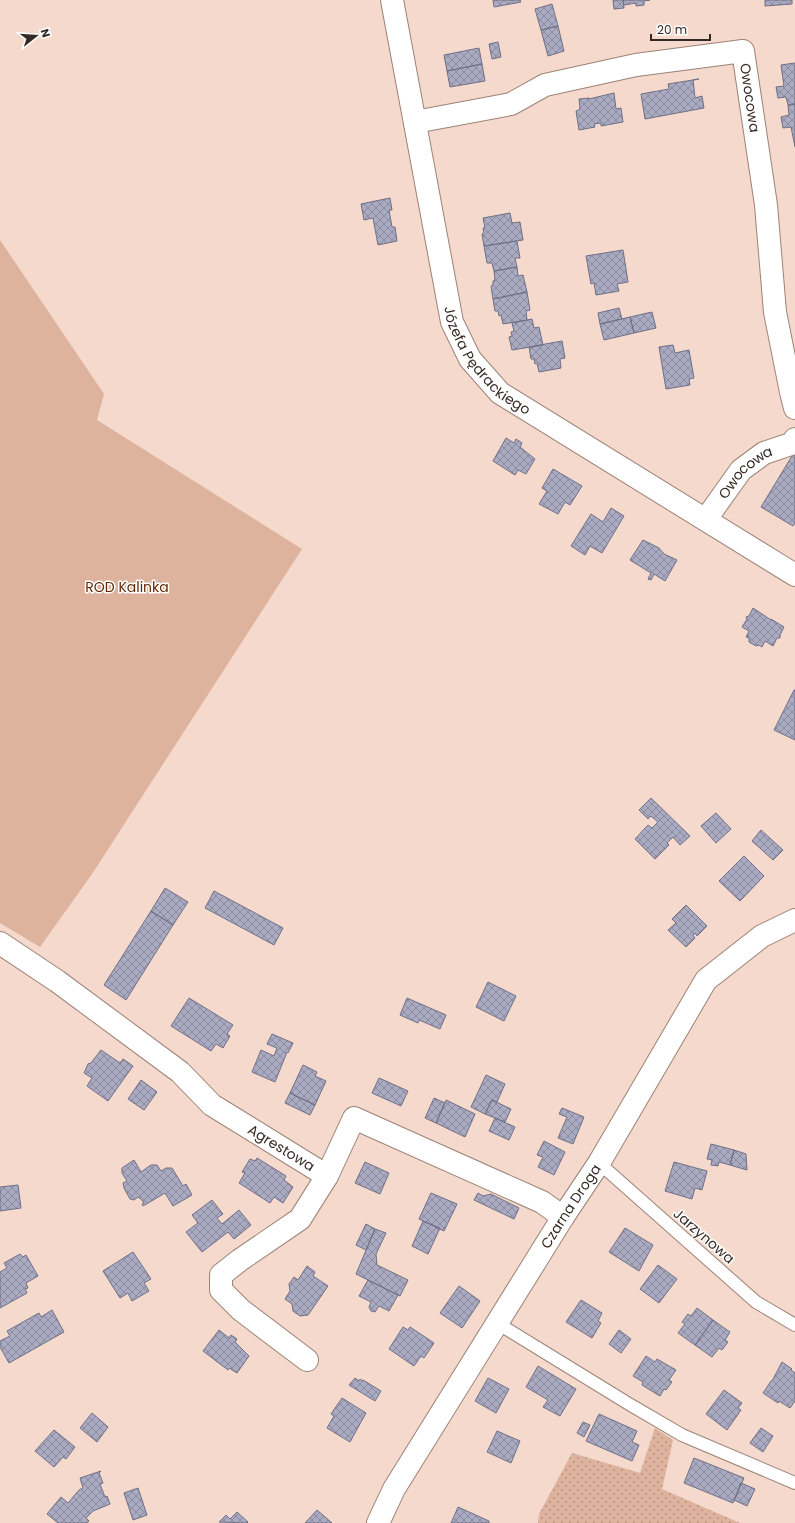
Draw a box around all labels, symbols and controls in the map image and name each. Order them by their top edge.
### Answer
north arrow [16,16,56,56]
scale bar [651,16,710,42]
text: 20 m [657,21,687,38]
text: N [37,27,54,39]
street label: Owocowa [735,62,765,134]
street label: Józefa Pędrackiego [439,305,534,420]
street label: Owocowa [714,441,775,503]
park label: ROD Kalinka [85,577,169,597]
street label: Agrestowa [244,1120,319,1176]
street label: Czarna Droga [536,1160,606,1252]
street label: Jarzynowa [669,1204,739,1268]

